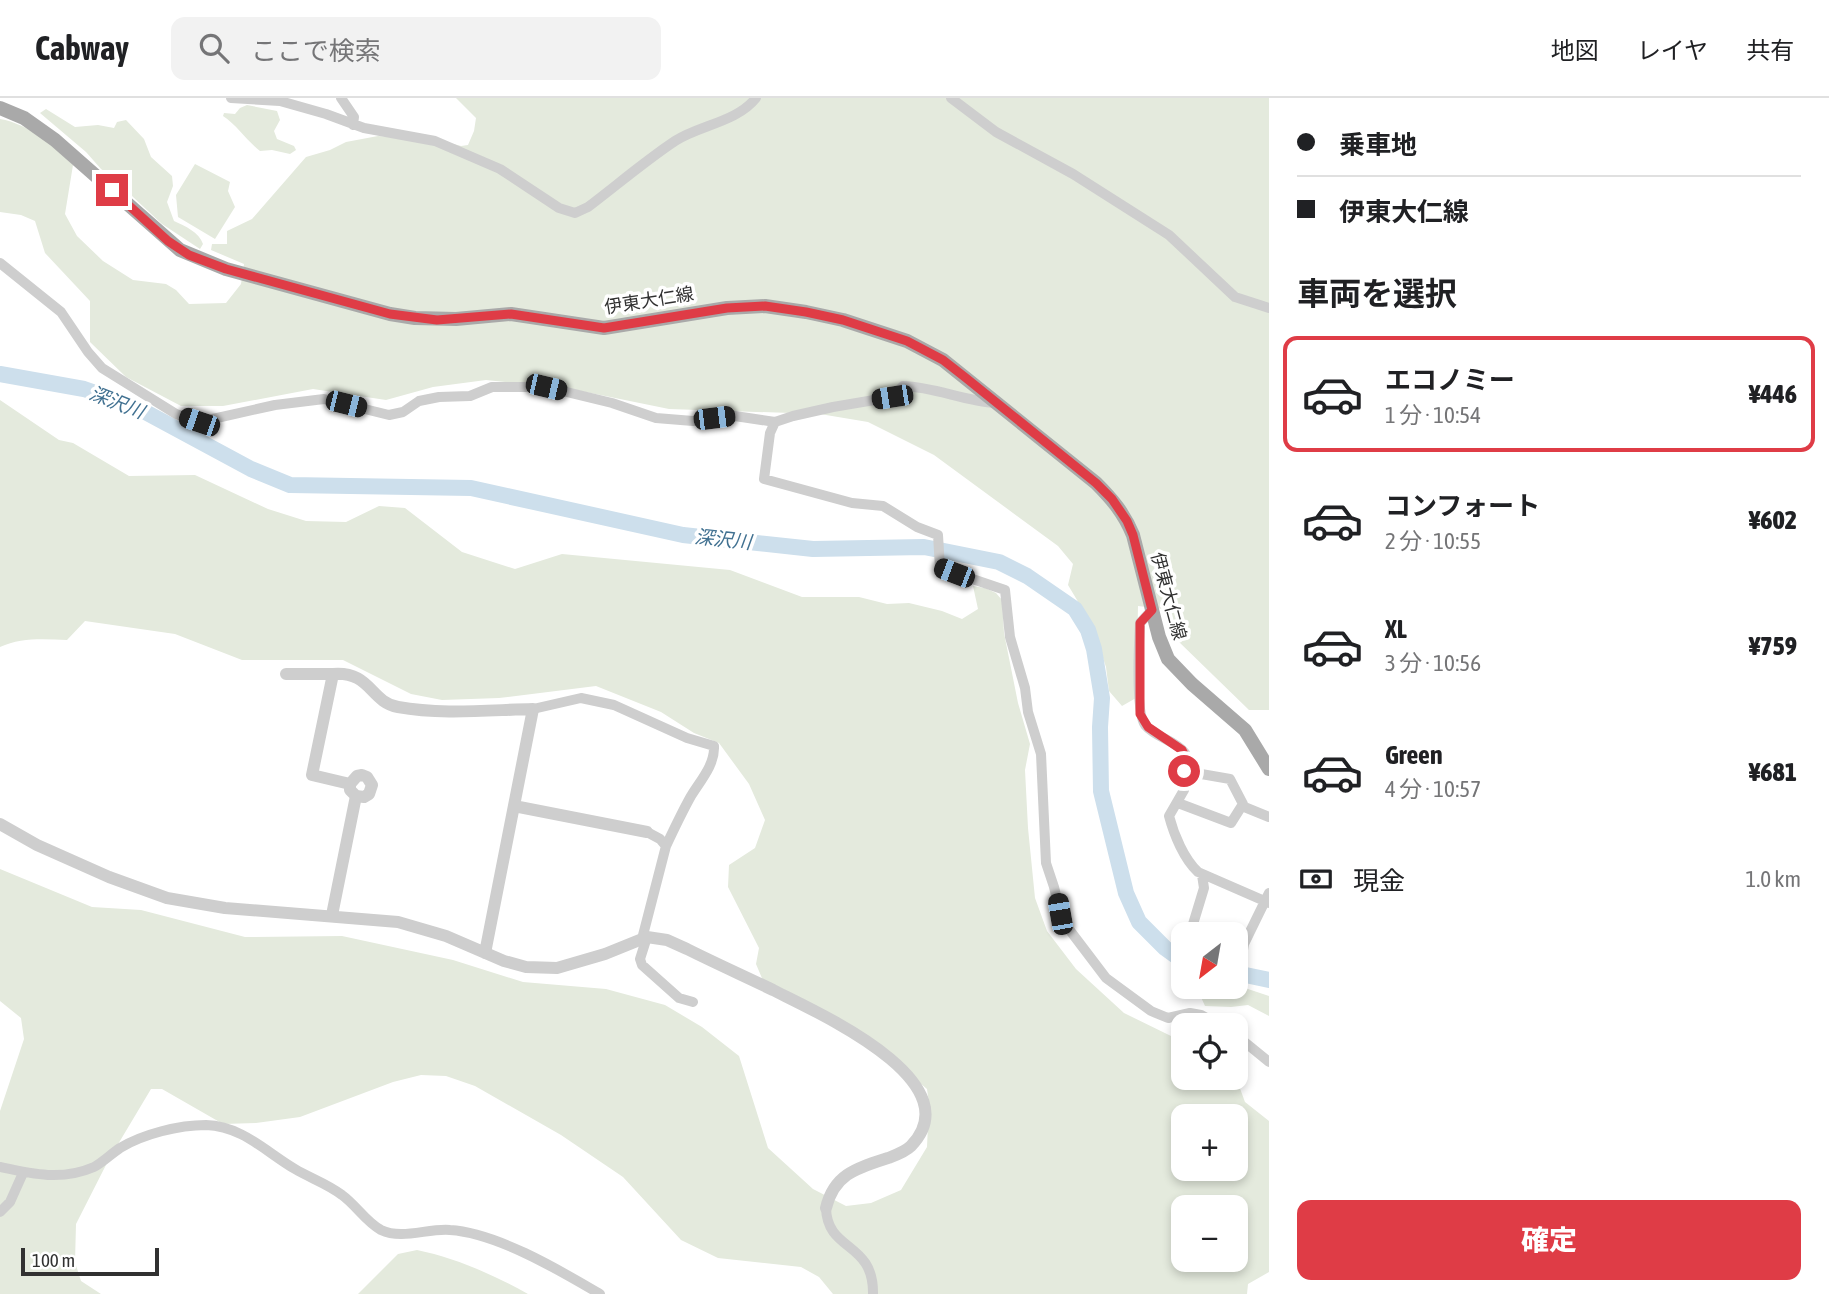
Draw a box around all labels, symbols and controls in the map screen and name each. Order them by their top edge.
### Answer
search box [171,17,661,80]
text: Cabway [35,29,129,67]
icon: search [195,29,233,67]
text: ここで検索 [251,36,381,66]
text: 地図 [1551,37,1599,64]
text: レイヤ [1637,37,1708,64]
text: 共有 [1746,37,1794,64]
text: 乗車地 [1339,130,1417,160]
route end [96,174,128,206]
text: 伊東大仁線 [1339,197,1469,227]
text: 車両を選択 [1297,275,1457,312]
street label: 伊東大仁線 [603,283,695,317]
icon: car [1301,363,1364,426]
text: エコノミー [1385,365,1515,395]
car [524,372,569,402]
text: ¥446 [1749,379,1797,409]
water label: 深沢川 [86,382,149,423]
car [870,383,915,411]
car [324,389,369,419]
text: 1 分 · 10:54 [1385,402,1481,428]
car [176,405,223,439]
car [692,405,737,431]
icon: car [1301,489,1364,552]
text: コンフォート [1385,491,1540,521]
text: ¥602 [1749,505,1797,535]
water label: 深沢川 [693,525,754,553]
text: 2 分 · 10:55 [1385,528,1481,554]
street label: 伊東大仁線 [1147,550,1191,642]
car [931,556,978,590]
text: XL [1385,614,1407,644]
icon: car [1301,615,1364,678]
text: ¥759 [1749,631,1797,661]
text: 3 分 · 10:56 [1385,650,1481,676]
text: Green [1385,740,1443,770]
icon: car [1301,741,1364,804]
route start [1168,755,1200,787]
text: ¥681 [1749,757,1797,787]
text: 4 分 · 10:57 [1385,776,1481,802]
icon: cash [1297,860,1335,898]
text: 現金 [1353,866,1405,896]
text: 1.0 km [1745,866,1801,892]
car [1047,891,1074,937]
north arrow [1171,922,1248,999]
map controls [1171,922,1248,1272]
button: locate [1171,1013,1248,1090]
button: + [1171,1104,1248,1181]
button: − [1171,1195,1248,1272]
button: 確定 [1297,1200,1801,1280]
scale bar [21,1245,159,1277]
text: 100 m [32,1249,75,1271]

